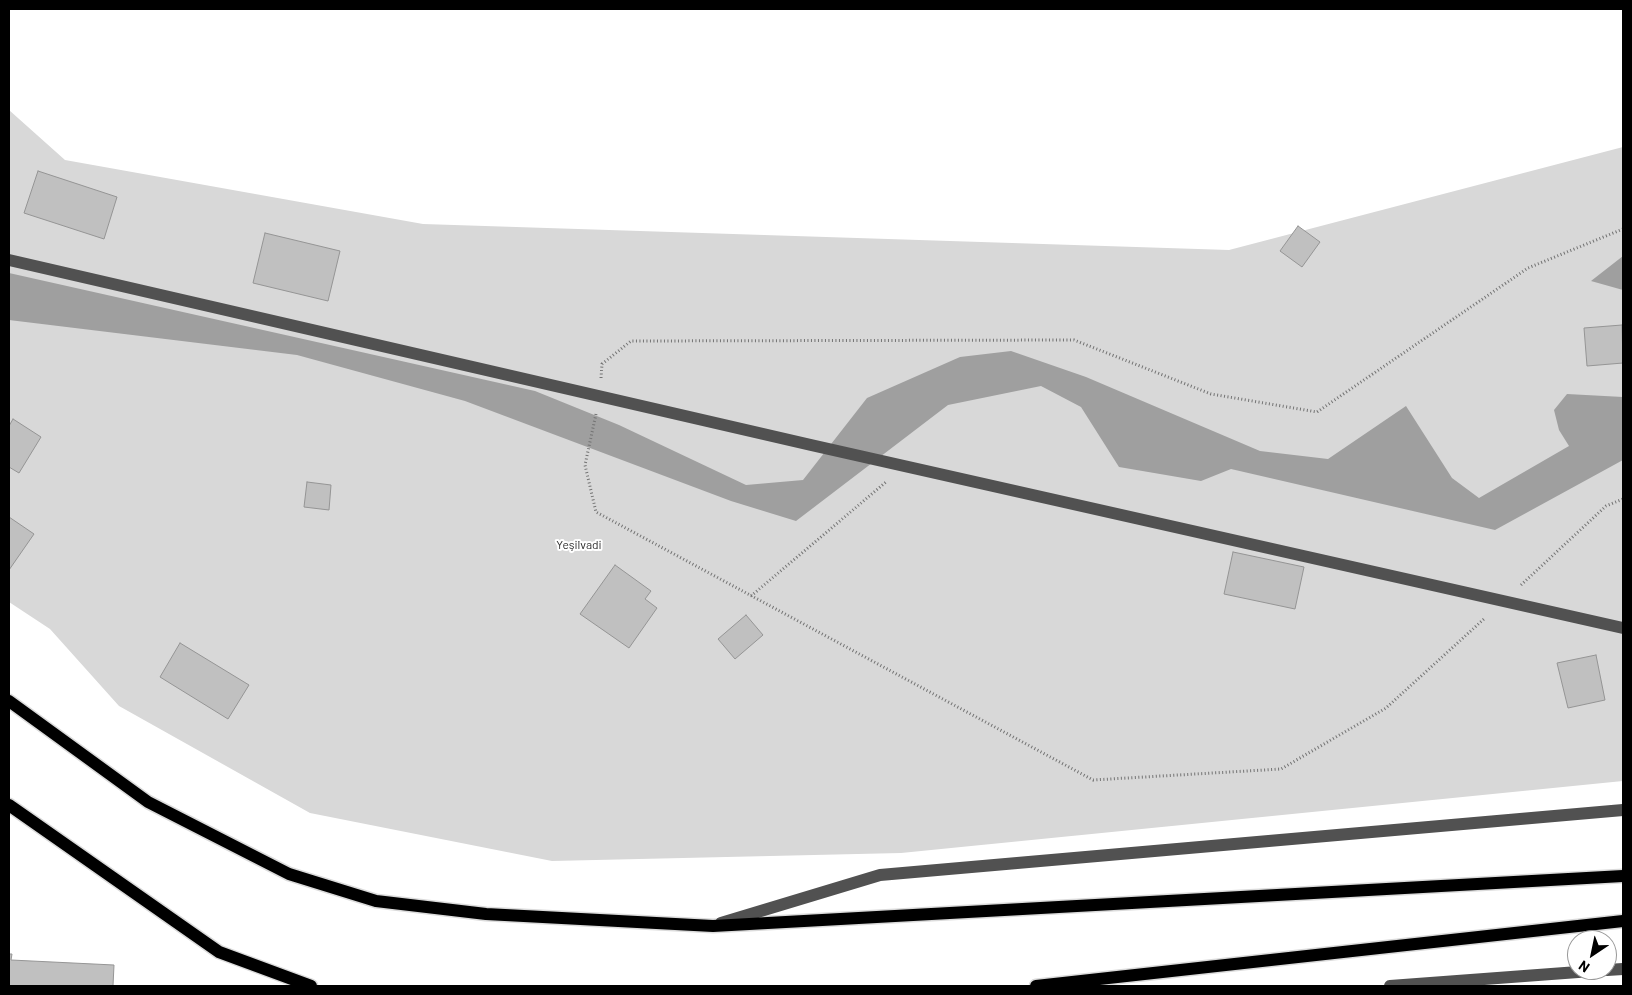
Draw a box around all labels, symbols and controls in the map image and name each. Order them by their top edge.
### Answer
park label: Yeşilvadi [556,538,602,552]
north arrow [1567,930,1617,980]
text: N [1575,957,1593,977]

